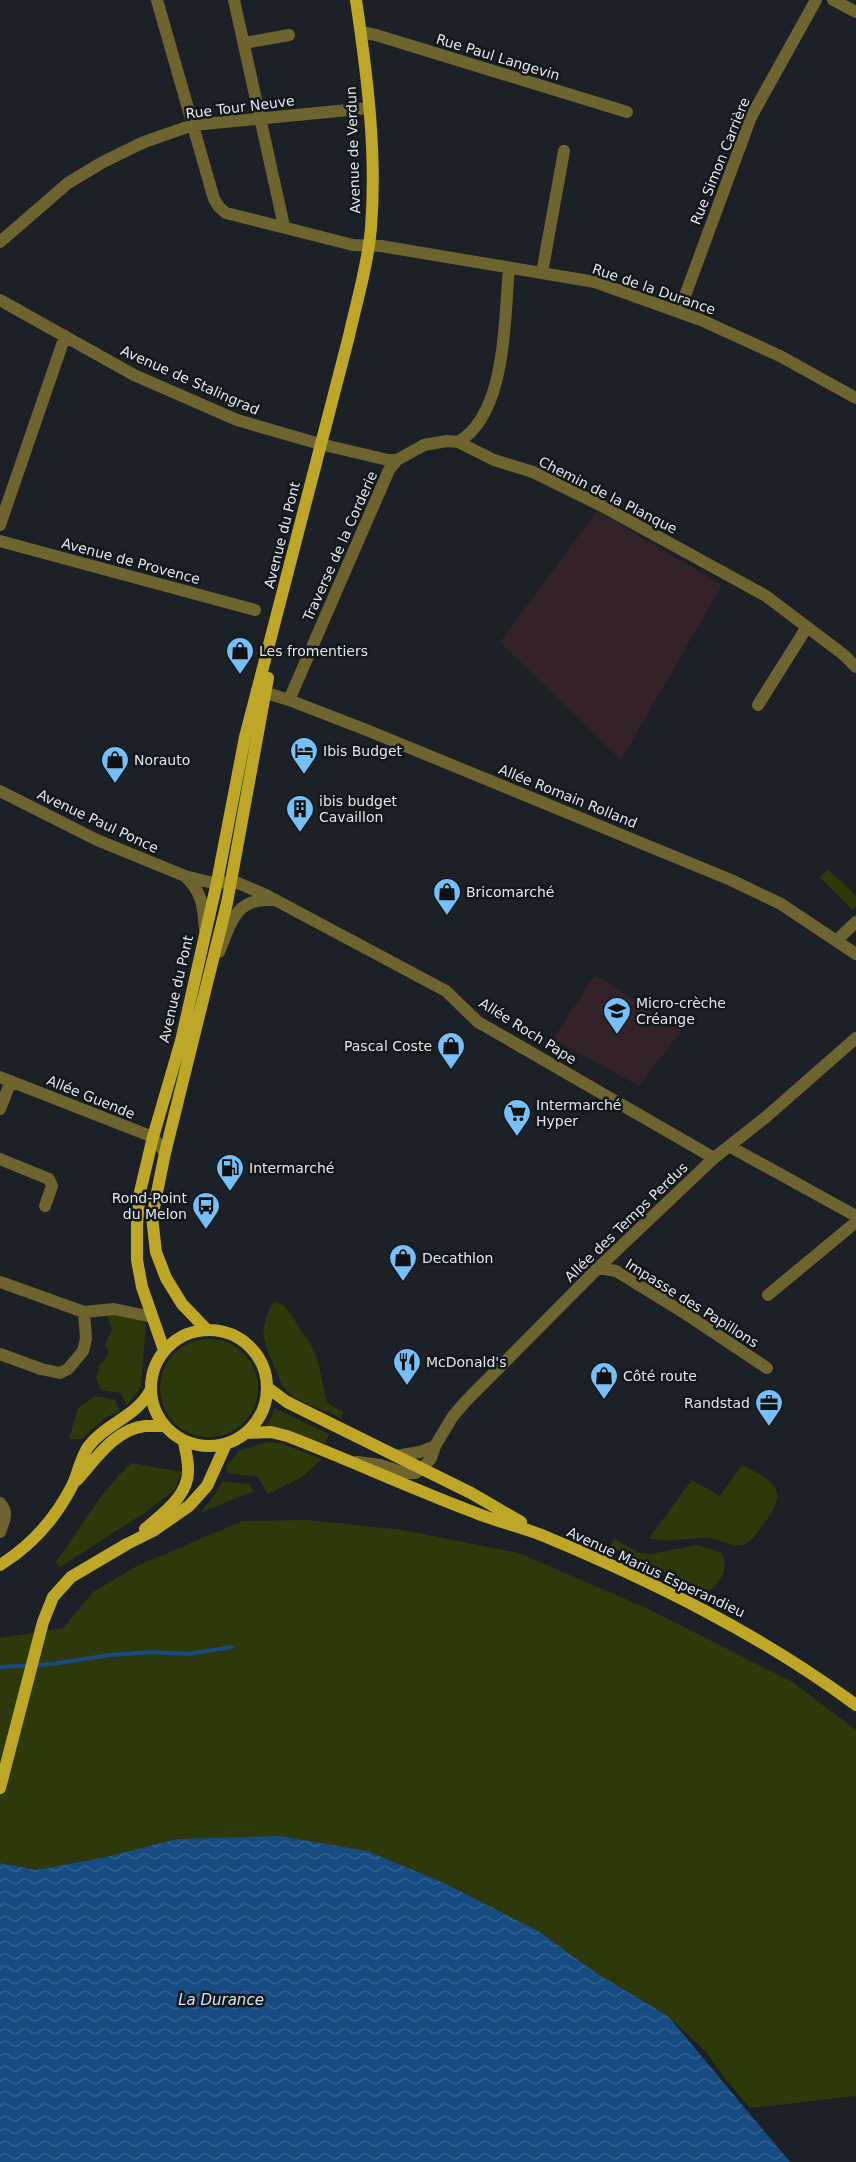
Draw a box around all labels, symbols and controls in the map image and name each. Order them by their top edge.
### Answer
street label: Rue Paul Langevin [434,31,562,83]
street label: Avenue de Verdun [343,86,363,214]
street label: Rue Tour Neuve [185,92,295,122]
street label: Rue Simon Carrière [687,95,753,227]
street label: Rue de la Durance [590,260,718,318]
street label: Avenue de Stalingrad [118,342,262,418]
street label: Chemin de la Planque [536,453,680,537]
street label: Traverse de la Corderie [299,469,380,624]
street label: Avenue du Pont [261,479,303,590]
street label: Avenue de Provence [60,535,202,587]
shop icon: Les fromentiers [225,636,255,675]
place label: Les fromentiers [259,643,368,659]
hotel icon: Ibis Budget [289,736,319,775]
place label: Ibis Budget [323,743,403,759]
shop icon: Norauto [100,745,130,784]
place label: Norauto [134,752,190,768]
street label: Allée Romain Rolland [496,761,640,831]
street label: Avenue Paul Ponce [35,786,161,856]
place label: ibis budget Cavaillon [319,793,398,825]
building icon: ibis budget Cavaillon [285,794,315,833]
shop icon: Bricomarché [432,877,462,916]
place label: Bricomarché [466,884,554,900]
street label: Avenue du Pont [156,933,196,1044]
street label: Allée Roch Pape [476,995,580,1067]
place label: Micro-crèche Créange [636,995,726,1027]
school or university icon: Micro-crèche Créange [602,996,632,1035]
shop icon: Pascal Coste [436,1031,466,1070]
place label: Pascal Coste [344,1038,432,1054]
street label: Allée Guende [45,1072,137,1122]
place label: Intermarché Hyper [536,1097,621,1129]
supermarket icon: Intermarché Hyper [502,1098,532,1137]
fuel station icon: Intermarché [215,1153,245,1192]
street label: Allée des Temps Perdus [561,1159,691,1285]
place label: Intermarché [249,1160,334,1176]
place label: Rond-Point du Melon [112,1190,187,1222]
bus stop icon: Rond-Point du Melon [191,1191,221,1230]
shop icon: Decathlon [388,1243,418,1282]
place label: Decathlon [422,1250,493,1266]
street label: Impasse des Papillons [623,1255,761,1351]
restaurant icon: McDonald's [392,1347,422,1386]
place label: McDonald's [426,1354,507,1370]
shop icon: Côté route [589,1361,619,1400]
place label: Côté route [623,1368,697,1384]
office icon: Randstad [754,1388,784,1427]
place label: Randstad [684,1395,750,1411]
street label: Avenue Marius Esperandieu [564,1524,748,1620]
water label: La Durance [178,1991,264,2009]

